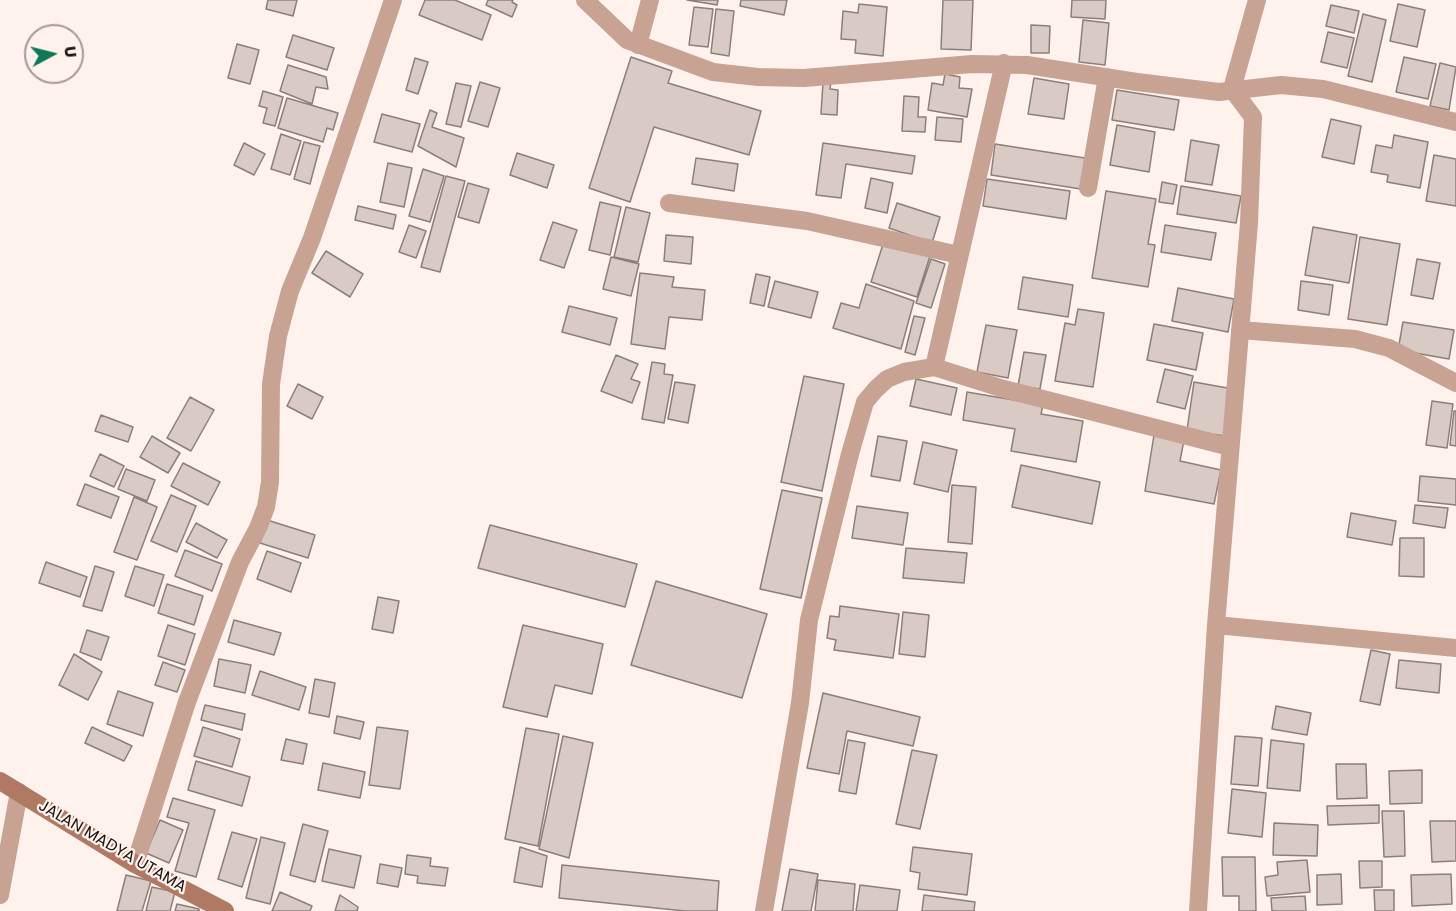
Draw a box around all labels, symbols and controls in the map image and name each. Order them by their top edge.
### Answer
north arrow [24,24,84,84]
text: U [58,45,82,59]
street label: JALAN MADYA UTAMA [35,797,189,897]

